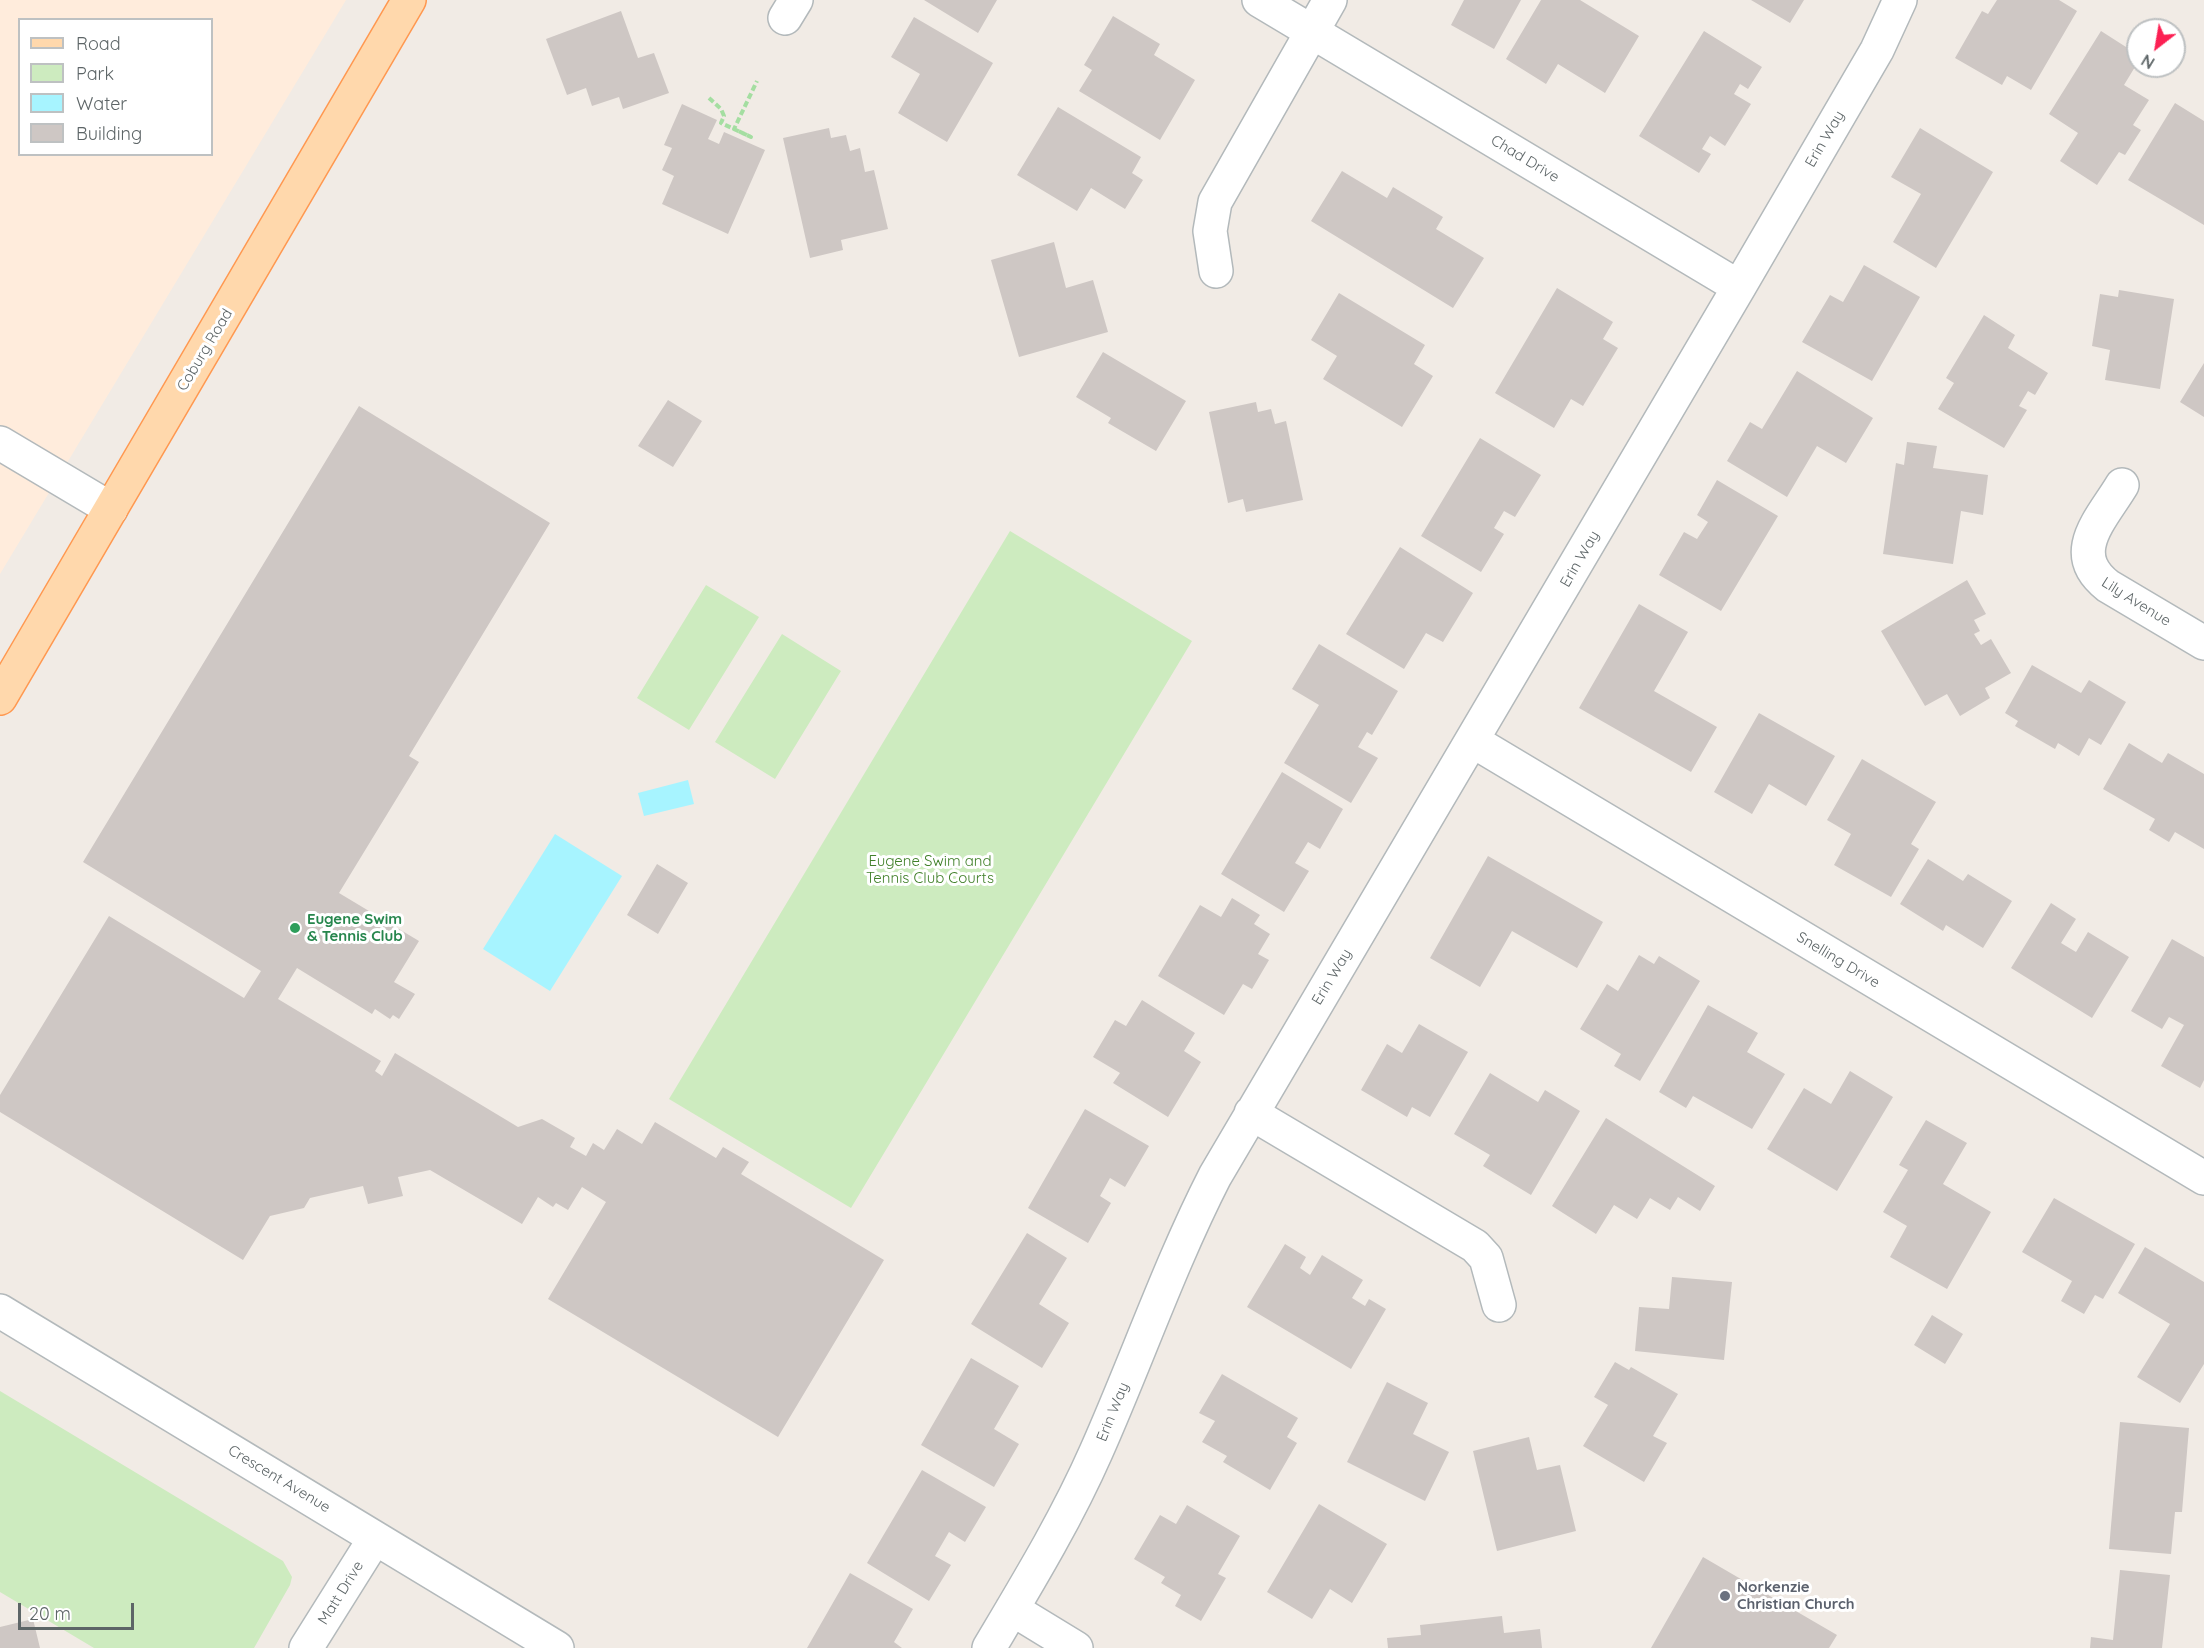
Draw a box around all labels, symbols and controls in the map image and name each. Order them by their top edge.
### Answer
legend [18,18,213,156]
north arrow [2126,18,2186,78]
text: Road [76,32,121,55]
text: N [2138,50,2158,73]
text: Park [76,62,114,85]
text: Water [76,92,127,115]
street label: Erin Way [1802,108,1848,170]
text: Building [76,122,142,145]
street label: Chad Drive [1487,132,1563,186]
street label: Coburg Road [173,306,237,394]
street label: Erin Way [1557,528,1603,590]
street label: Lily Avenue [2098,574,2174,630]
park label: Eugene Swim and Tennis Club Courts [866,852,994,887]
place label: Eugene Swim & Tennis Club [307,910,403,945]
marker: Eugene Swim & Tennis Club [288,921,302,935]
street label: Snelling Drive [1793,928,1883,992]
street label: Erin Way [1308,946,1356,1008]
street label: Erin Way [1093,1380,1133,1444]
street label: Crescent Avenue [225,1441,333,1517]
street label: Matt Drive [314,1558,368,1628]
place label: Norkenzie Christian Church [1737,1578,1854,1613]
marker: Norkenzie Christian Church [1718,1589,1732,1603]
scale bar [21,1591,136,1629]
text: 20 m [29,1602,71,1625]

